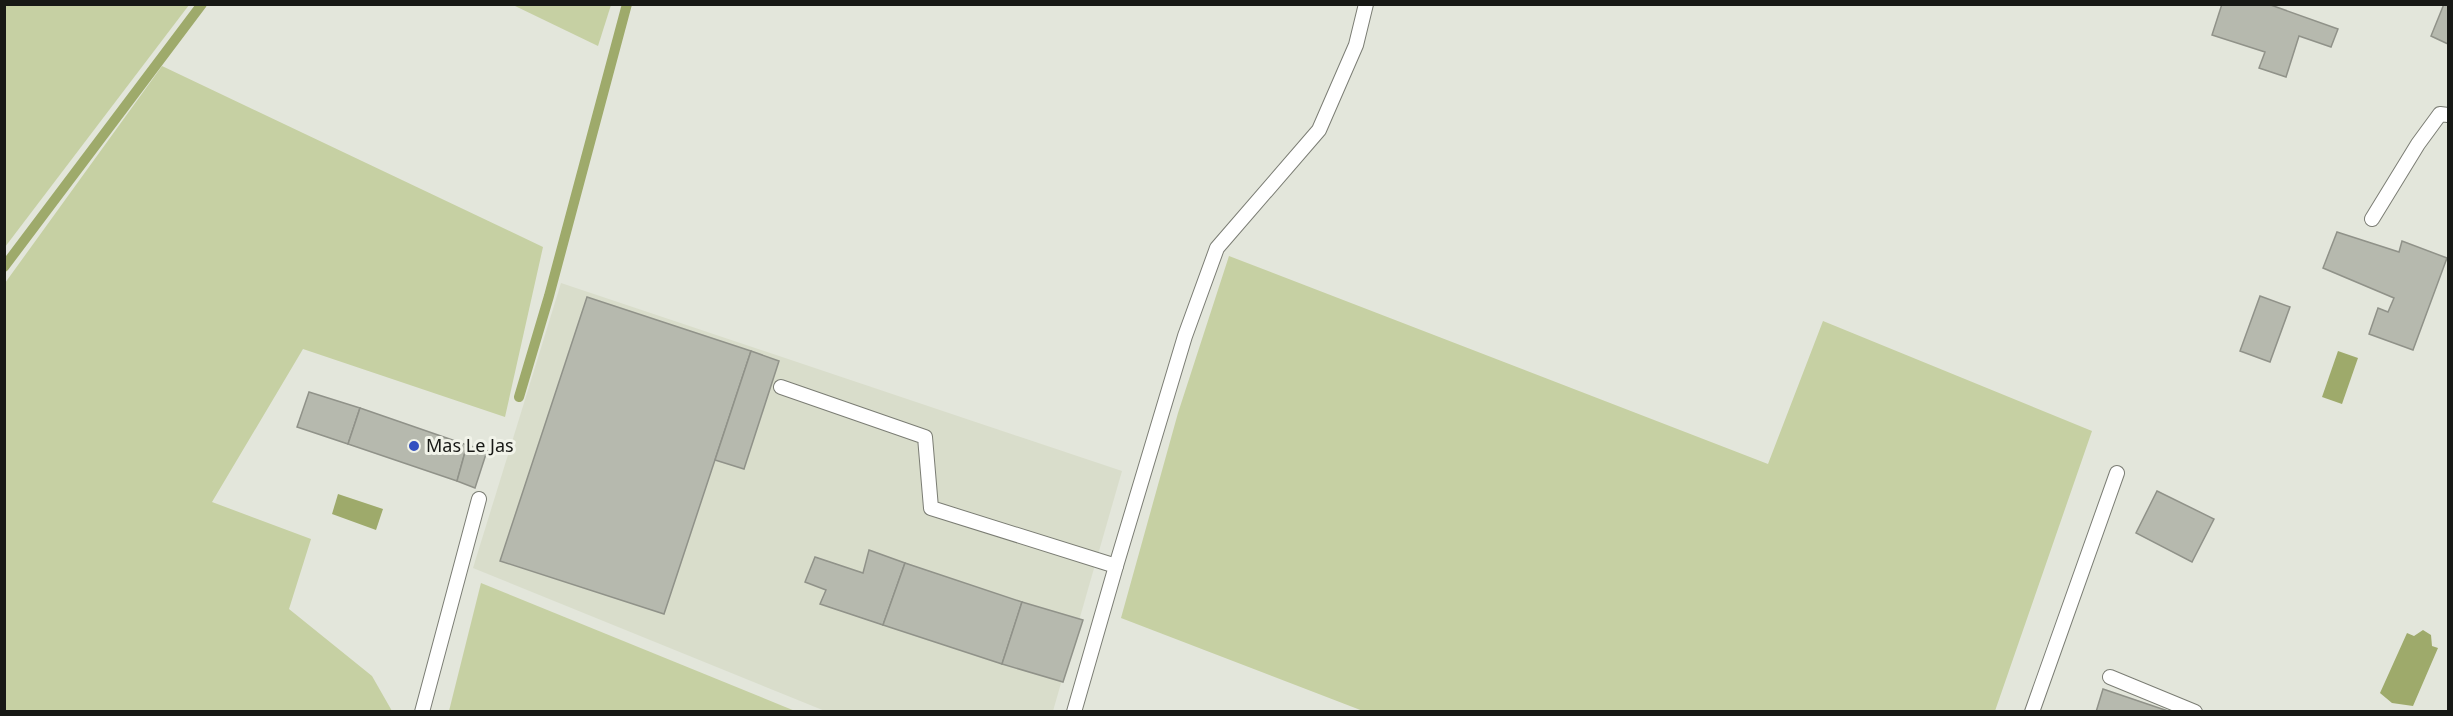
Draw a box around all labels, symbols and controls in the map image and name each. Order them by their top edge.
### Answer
place label: Mas Le Jas [426,433,514,457]
marker: Mas Le Jas [407,439,421,453]

